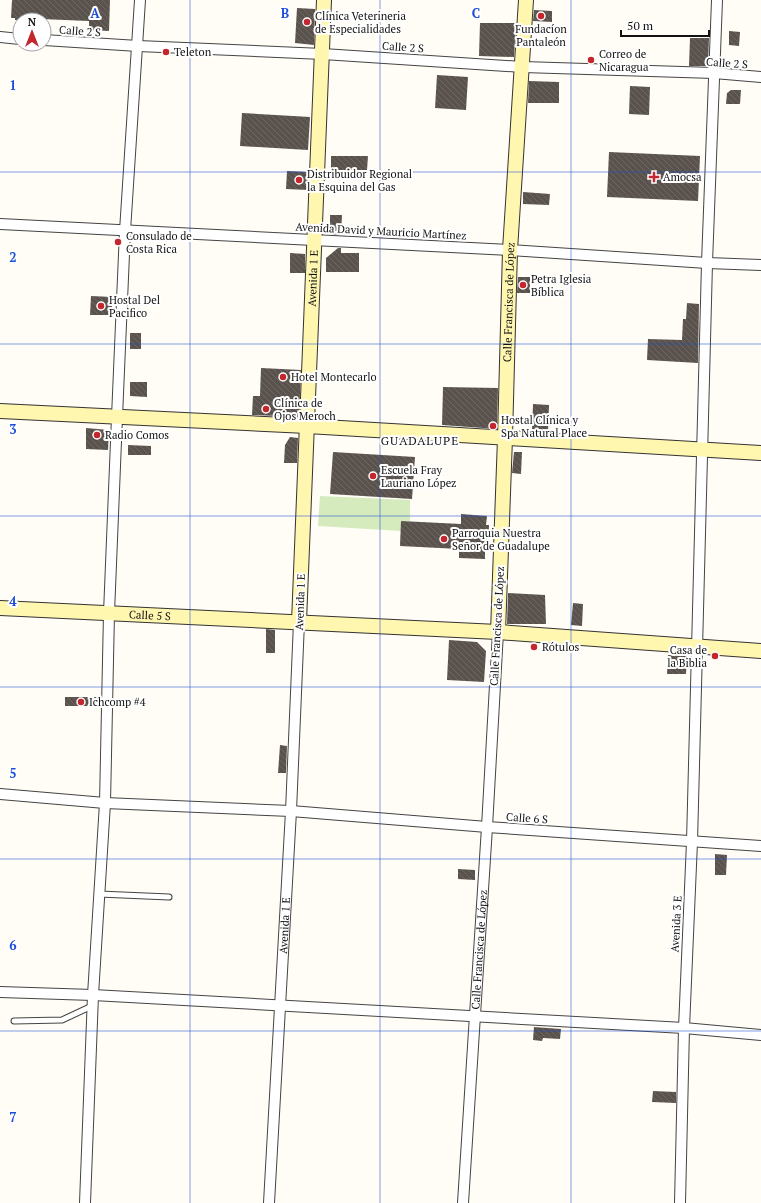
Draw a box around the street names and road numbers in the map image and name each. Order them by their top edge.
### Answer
street label: Calle 2 S [59,23,101,39]
street label: Calle 2 S [382,39,424,55]
street label: Calle 2 S [706,55,748,71]
street label: Avenida David y Mauricio Martínez [295,220,467,242]
street label: Calle Francisca de López [500,242,517,362]
street label: Avenida 1 E [305,250,321,307]
street label: Calle Francisca de López [487,566,507,686]
street label: Avenida 1 E [292,573,308,631]
street label: Calle 5 S [129,607,171,623]
street label: Calle 6 S [506,810,548,826]
street label: Calle Francisca de López [468,889,490,1010]
street label: Avenida 3 E [668,895,684,953]
street label: Avenida 1 E [276,897,293,954]

